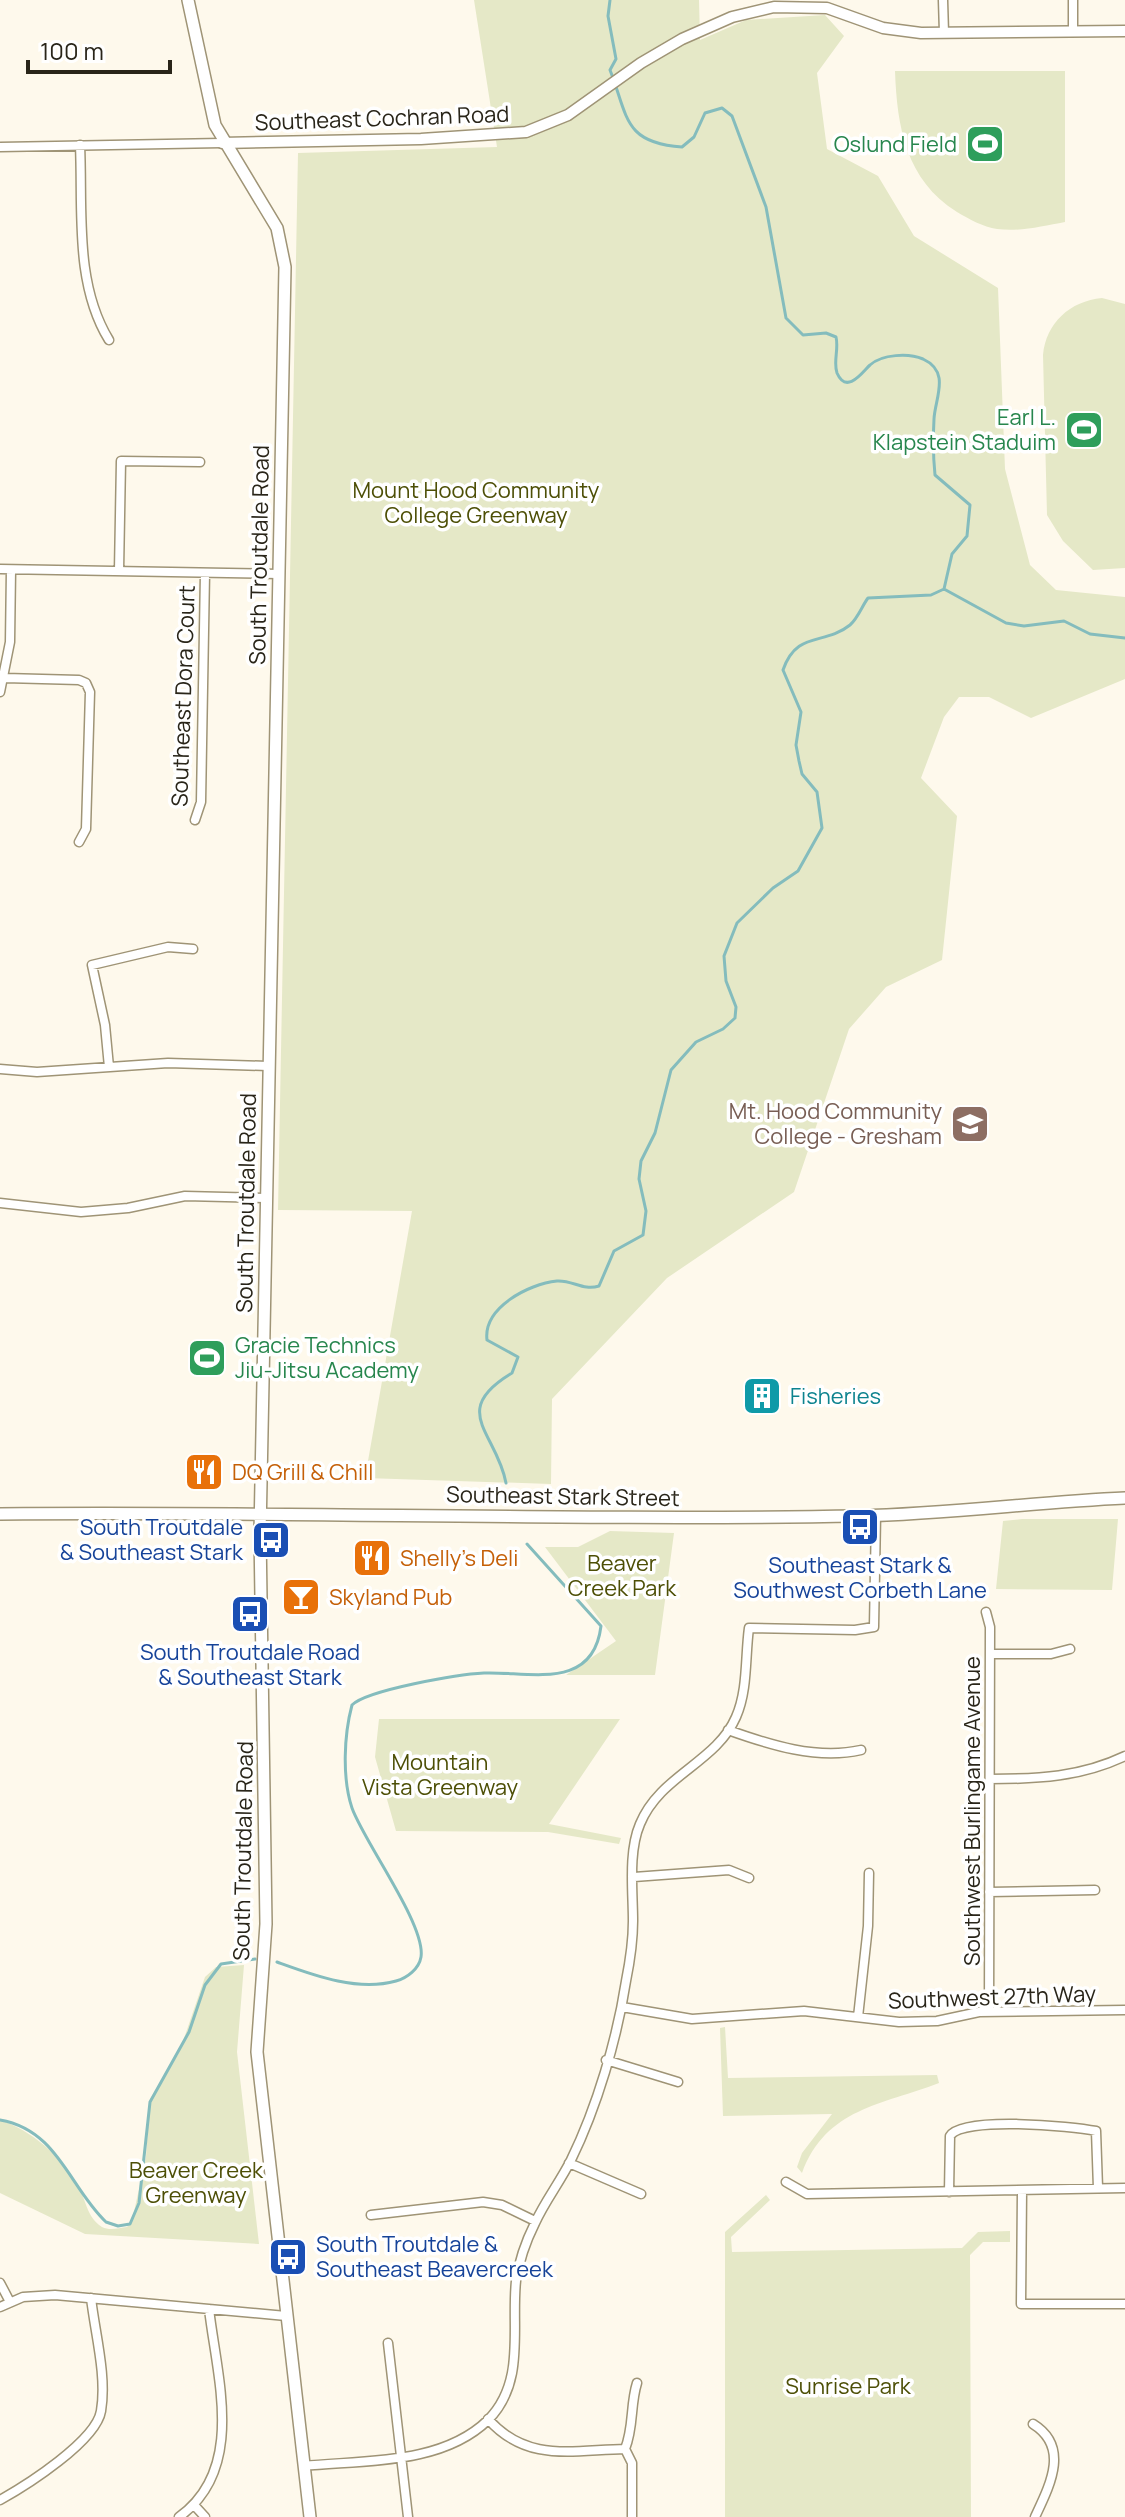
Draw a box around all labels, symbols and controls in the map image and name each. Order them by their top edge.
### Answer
scale bar [28,24,170,74]
text: 100 m [40,34,104,67]
street label: Southeast Cochran Road [254,99,510,137]
sports icon: Oslund Field [964,123,1006,165]
place label: Oslund Field [834,129,957,159]
place label: Earl L. Klapstein Staduim [873,402,1056,457]
sports icon: Earl L. Klapstein Staduim [1063,409,1105,451]
street label: South Troutdale Road [242,445,276,665]
park label: Mount Hood Community College Greenway [353,475,600,530]
street label: Southeast Dora Court [164,585,202,807]
street label: South Troutdale Road [229,1093,263,1313]
place label: Mt. Hood Community College - Gresham [729,1096,942,1151]
school or university icon: Mt. Hood Community College - Gresham [949,1103,991,1145]
place label: Gracie Technics Jiu-Jitsu Academy [235,1330,419,1385]
sports icon: Gracie Technics Jiu-Jitsu Academy [186,1337,228,1379]
building icon: Fisheries [741,1375,783,1417]
place label: Fisheries [790,1381,881,1411]
restaurant icon: DQ Grill & Chill [183,1451,225,1493]
place label: DQ Grill & Chill [232,1457,373,1487]
street label: Southeast Stark Street [446,1479,680,1513]
bus stop icon: Southeast Stark & Southwest Corbeth Lane [839,1506,881,1548]
place label: South Troutdale & Southeast Stark [60,1512,244,1567]
bus stop icon: South Troutdale & Southeast Stark [250,1519,292,1561]
restaurant icon: Shelly's Deli [351,1537,393,1579]
place label: Shelly's Deli [400,1543,518,1573]
park label: Beaver Creek Park [568,1548,677,1603]
place label: Southeast Stark & Southwest Corbeth Lane [733,1550,987,1605]
bar icon: Skyland Pub [280,1576,322,1618]
place label: Skyland Pub [329,1582,452,1612]
bus stop icon: South Troutdale Road & Southeast Stark [229,1593,271,1635]
place label: South Troutdale Road & Southeast Stark [140,1637,360,1692]
street label: Southwest Burlingame Avenue [957,1656,987,1966]
street label: South Troutdale Road [226,1741,260,1961]
park label: Mountain Vista Greenway [362,1747,518,1802]
street label: Southwest 27th Way [887,1978,1097,2016]
park label: Beaver Creek Greenway [129,2155,264,2210]
place label: South Troutdale & Southeast Beavercreek [316,2229,554,2284]
bus stop icon: South Troutdale & Southeast Beavercreek [267,2236,309,2278]
park label: Sunrise Park [785,2371,912,2401]

